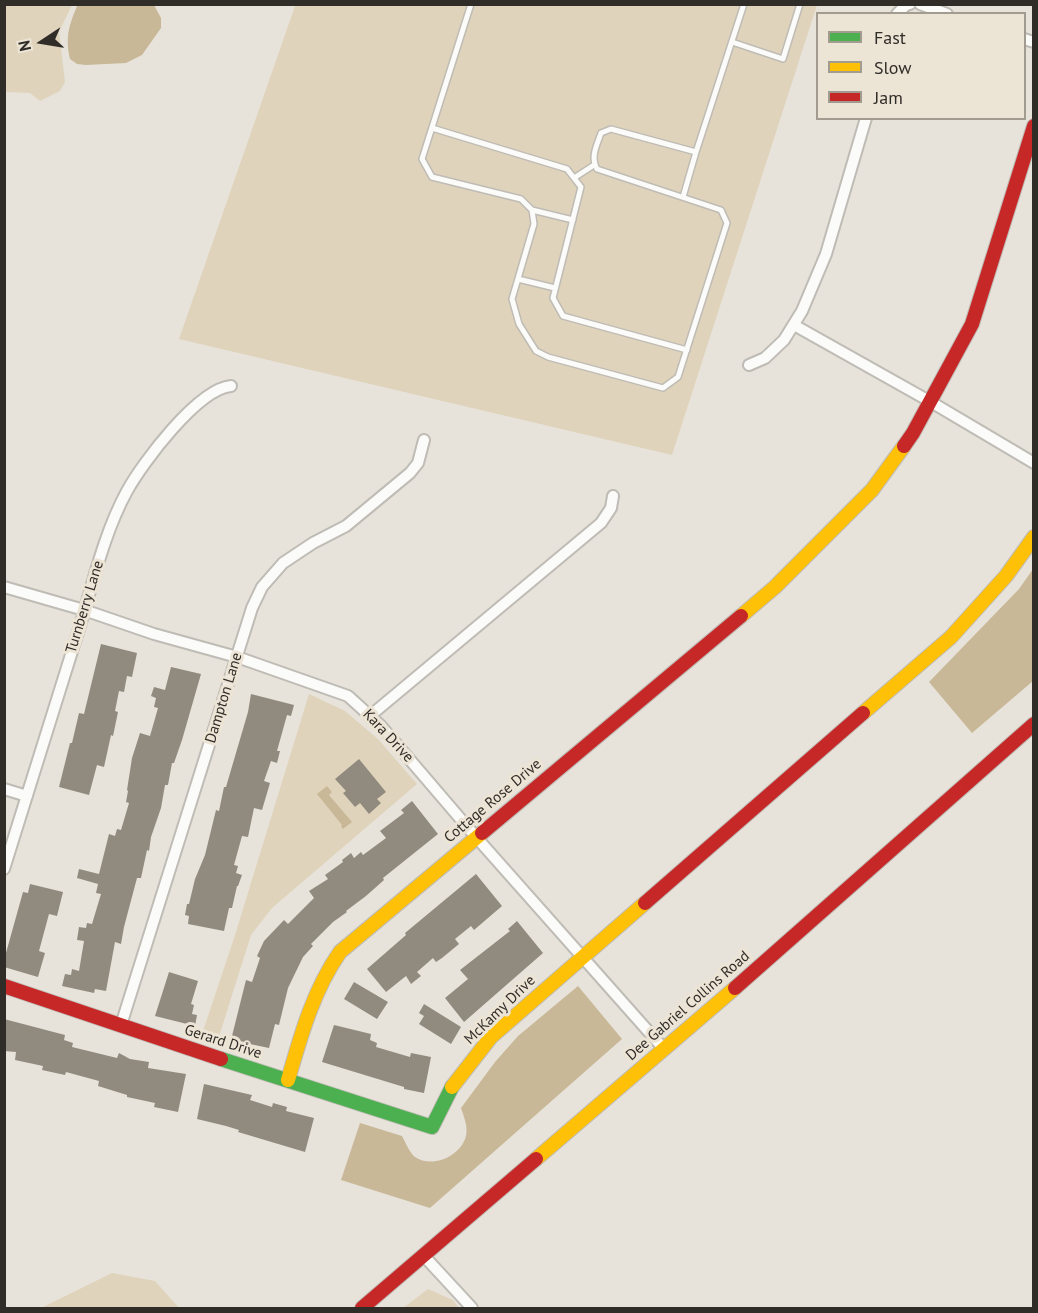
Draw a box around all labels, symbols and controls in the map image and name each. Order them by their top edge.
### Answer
north arrow [12,12,72,72]
legend [816,12,1026,120]
text: Fast [874,26,906,49]
text: N [14,39,35,53]
text: Slow [874,56,912,79]
text: Jam [874,86,903,109]
street label: Turnberry Lane [62,559,108,655]
street label: Dampton Lane [202,651,246,745]
street label: Kara Drive [359,706,417,766]
street label: Cottage Rose Drive [441,755,545,847]
street label: Dee Gabriel Collins Road [623,947,753,1065]
street label: McKamy Drive [461,972,539,1048]
street label: Gerard Drive [182,1021,264,1063]

